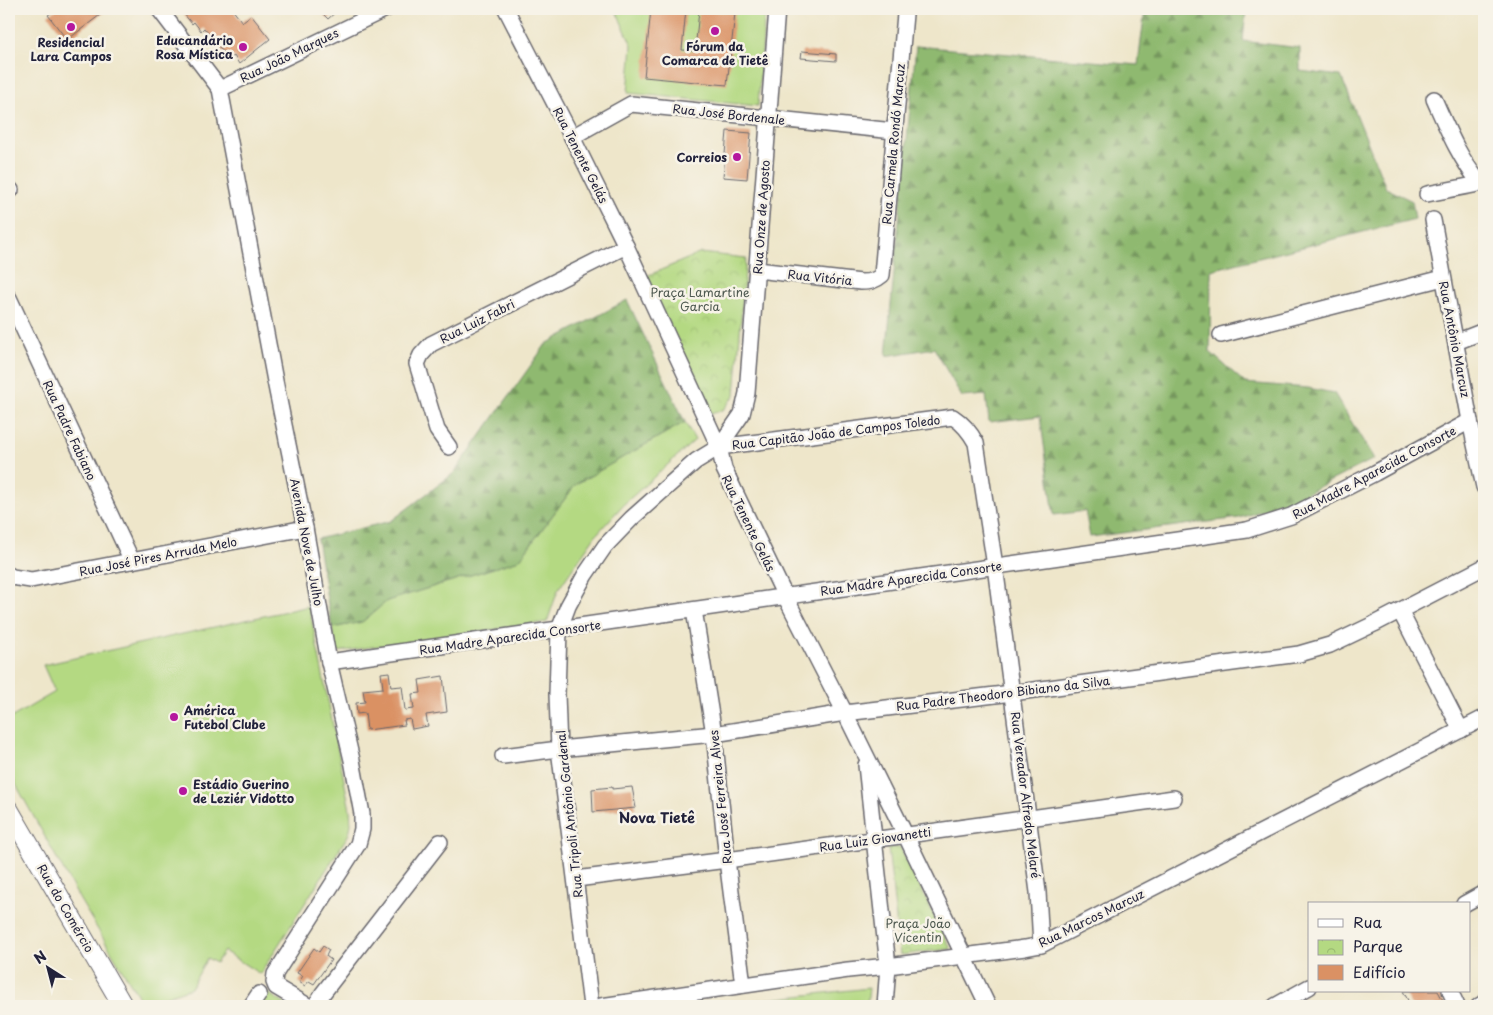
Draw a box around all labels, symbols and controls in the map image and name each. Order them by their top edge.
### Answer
marker: Residencial Lara Campos [65,21,77,33]
street label: Rua João Marques [237,23,342,87]
marker: Fórum da Comarca de Tietê [709,25,721,37]
place label: Educandário Rosa Mística [156,31,233,63]
place label: Residencial Lara Campos [30,33,112,65]
place label: Fórum da Comarca de Tietê [662,37,769,69]
marker: Educandário Rosa Mística [237,41,249,53]
street label: Rua Carmela Rondó Marcuz [877,63,909,225]
street label: Rua José Bordenale [672,99,786,129]
street label: Rua Tenente Gelás [549,104,613,207]
place label: Correios [676,148,727,166]
marker: Correios [731,151,743,163]
street label: Rua Onze de Agosto [748,159,774,275]
street label: Rua Vitória [787,265,854,289]
street label: Rua Antônio Marcuz [1435,279,1475,399]
park label: Praça Lamartine Garcia [650,283,750,315]
street label: Rua Luiz Fabri [436,294,518,348]
street label: Rua Padre Fabiano [39,377,101,483]
street label: Rua Capitão João de Campos Toledo [731,410,941,454]
street label: Rua Madre Aparecida Consorte [1289,421,1459,523]
street label: Rua Tenente Gelás [718,472,780,575]
street label: Avenida Nove de Julho [286,477,328,608]
street label: Rua José Pires Arruda Melo [78,532,239,580]
street label: Rua Madre Aparecida Consorte [819,556,1003,600]
street label: Rua Madre Aparecida Consorte [418,615,602,659]
street label: Rua Padre Theodoro Bibiano da Silva [895,671,1111,715]
place label: América Futebol Clube [183,701,266,733]
marker: América Futebol Clube [168,711,180,723]
street label: Rua Vereador Alfredo Melaré [1007,711,1045,879]
street label: Rua Tripoli Antônio Gardenal [551,729,587,899]
street label: Rua José Ferreira Alves [704,729,736,865]
place label: Estádio Guerino de Leziér Vidotto [193,775,294,807]
marker: Estádio Guerino de Leziér Vidotto [177,785,189,797]
district label: Nova Tietê [619,807,695,828]
street label: Rua Luiz Giovanetti [818,822,932,856]
street label: Rua do Comércio [33,860,99,956]
street label: Rua Marcos Marcuz [1035,884,1147,951]
legend [1308,902,1470,992]
text: Rua [1353,910,1382,933]
park label: Praça João Vicentin [885,914,951,946]
text: Parque [1353,934,1403,957]
north arrow [22,942,72,992]
text: N [29,945,51,969]
text: Edifício [1353,960,1406,983]

